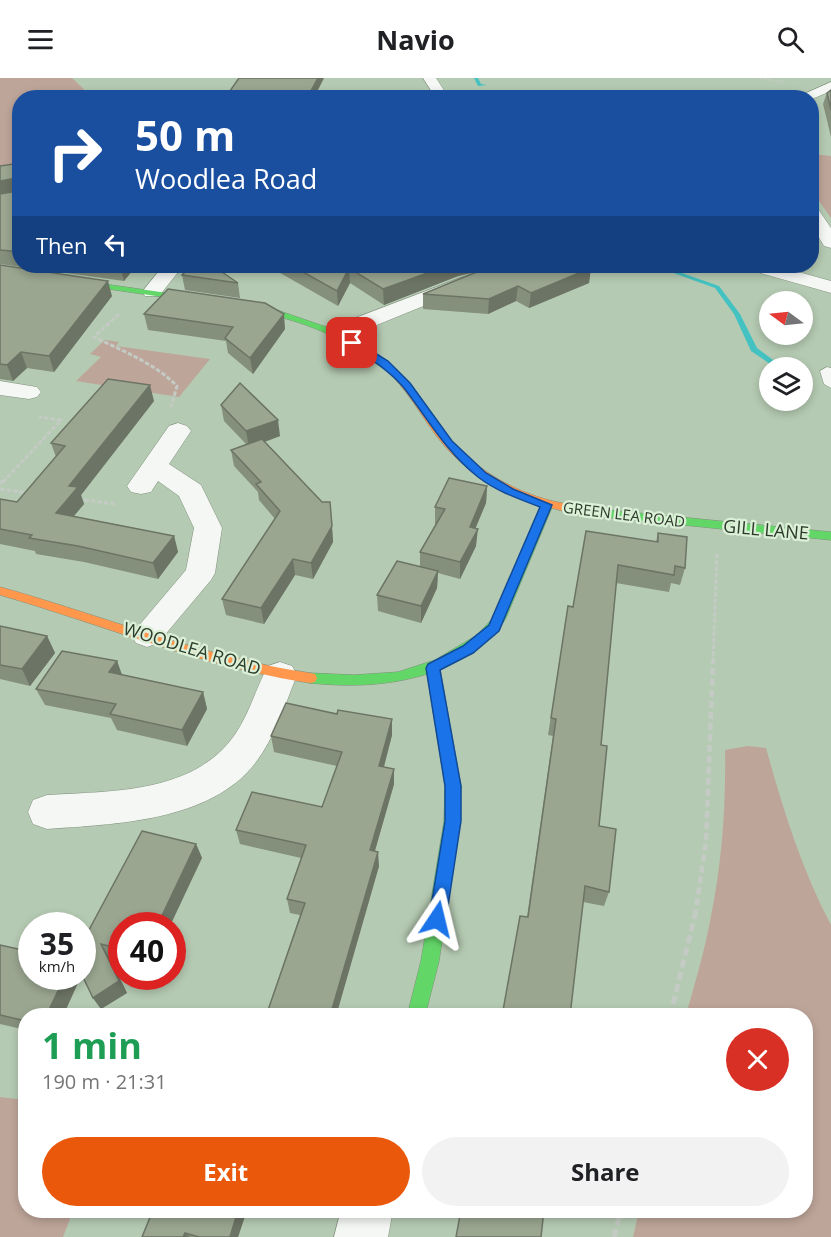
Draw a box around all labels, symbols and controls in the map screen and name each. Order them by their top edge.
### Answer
text: Navio [376,21,455,58]
icon: menu [24,23,57,56]
icon: search [774,23,807,56]
text: 50 m [135,106,235,163]
icon: right [36,114,114,192]
text: Woodlea Road [135,160,317,197]
icon: left [99,228,132,261]
text: Then [36,230,87,260]
north arrow [759,291,813,345]
map controls [759,291,813,411]
pin [326,317,377,368]
icon: arrive [335,326,368,359]
button: layers [759,357,813,411]
street label: GREEN LEA ROAD [562,497,686,531]
street label: GILL LANE [722,513,810,545]
street label: WOODLEA ROAD [121,616,264,680]
position arrow [405,887,469,951]
speed limit sign: 40 [108,912,186,990]
text: 35 [40,923,74,964]
text: km/h [39,956,75,976]
text: 1 min [42,1021,142,1070]
button: close [726,1028,789,1091]
text: 190 m · 21:31 [42,1068,167,1095]
button: Exit [42,1137,410,1206]
button: Share [422,1137,789,1206]

